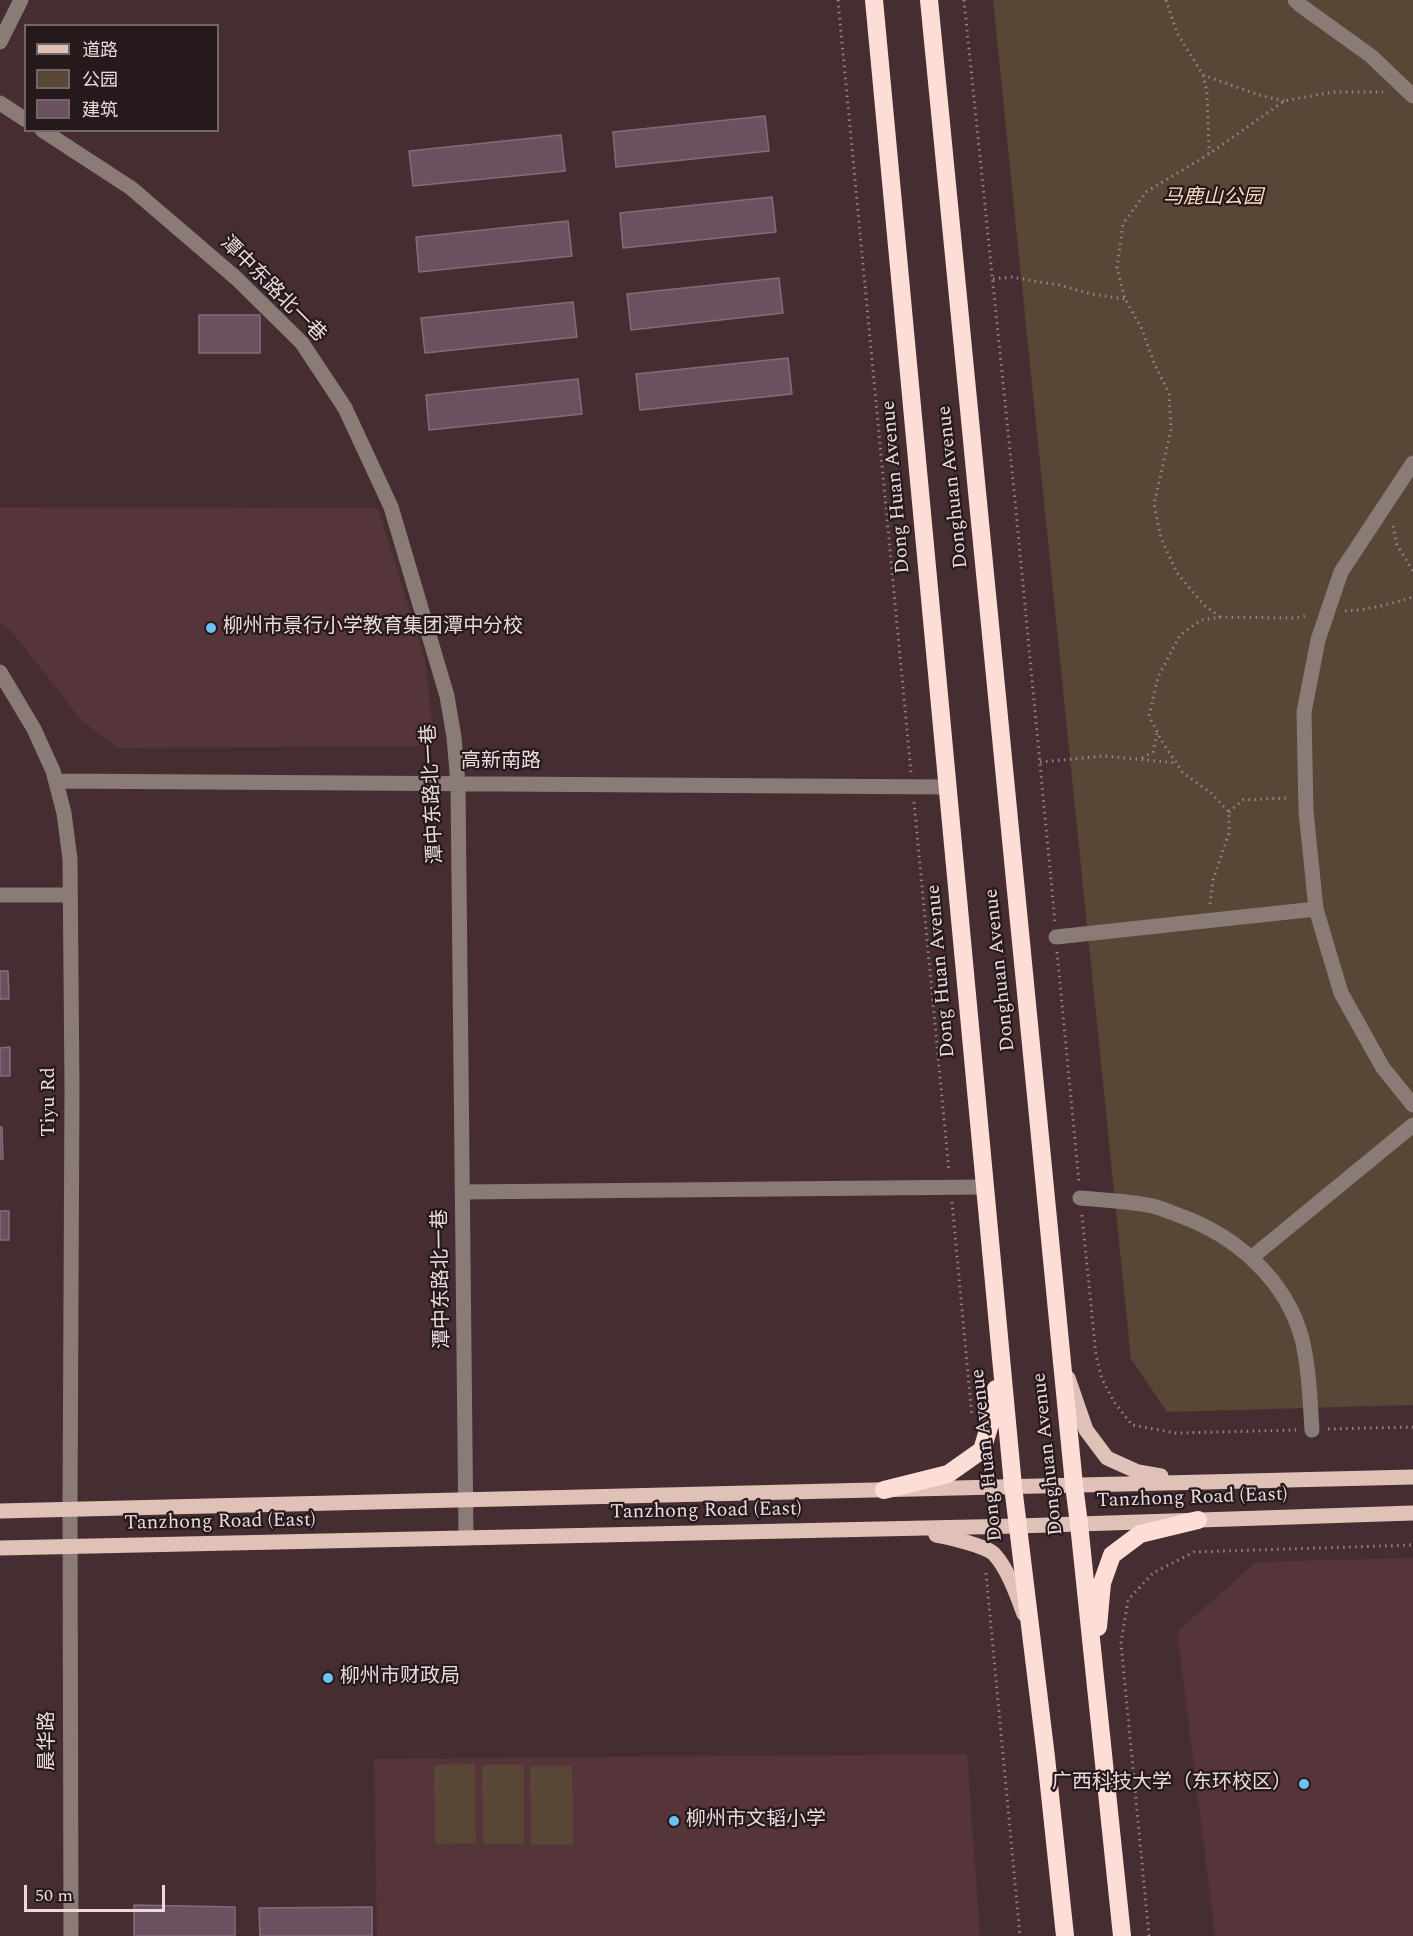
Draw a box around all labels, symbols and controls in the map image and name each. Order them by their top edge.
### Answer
legend [24,24,219,132]
text: 道路 [82,37,118,64]
text: 公园 [82,67,118,94]
text: 建筑 [82,97,118,124]
park label: 马鹿山公园 [1163,187,1263,211]
street label: 潭中东路北一巷 [214,232,330,348]
street label: Dong Huan Avenue [877,399,917,575]
street label: Donghuan Avenue [934,404,974,570]
place label: 柳州市景行小学教育集团潭中分校 [223,616,523,640]
marker: 柳州市景行小学教育集团潭中分校 [204,621,218,635]
street label: 潭中东路北一巷 [418,723,450,865]
street label: 高新南路 [461,751,541,775]
street label: Dong Huan Avenue [922,883,962,1059]
street label: Donghuan Avenue [981,887,1021,1053]
street label: Tiyu Rd [38,1067,62,1137]
street label: 潭中东路北一巷 [430,1209,456,1349]
street label: Dong Huan Avenue [967,1367,1009,1543]
street label: Donghuan Avenue [1029,1371,1069,1537]
street label: Tanzhong Road (East) [1096,1484,1288,1514]
street label: Tanzhong Road (East) [610,1498,802,1526]
street label: Tanzhong Road (East) [124,1509,316,1537]
place label: 柳州市财政局 [340,1666,460,1690]
marker: 柳州市财政局 [321,1671,335,1685]
street label: 晨华路 [37,1711,61,1771]
place label: 广西科技大学（东环校区） [1052,1772,1292,1796]
marker: 广西科技大学（东环校区） [1297,1777,1311,1791]
place label: 柳州市文韬小学 [686,1809,826,1833]
marker: 柳州市文韬小学 [667,1814,681,1828]
scale bar [27,1873,168,1911]
text: 50 m [35,1882,73,1909]

